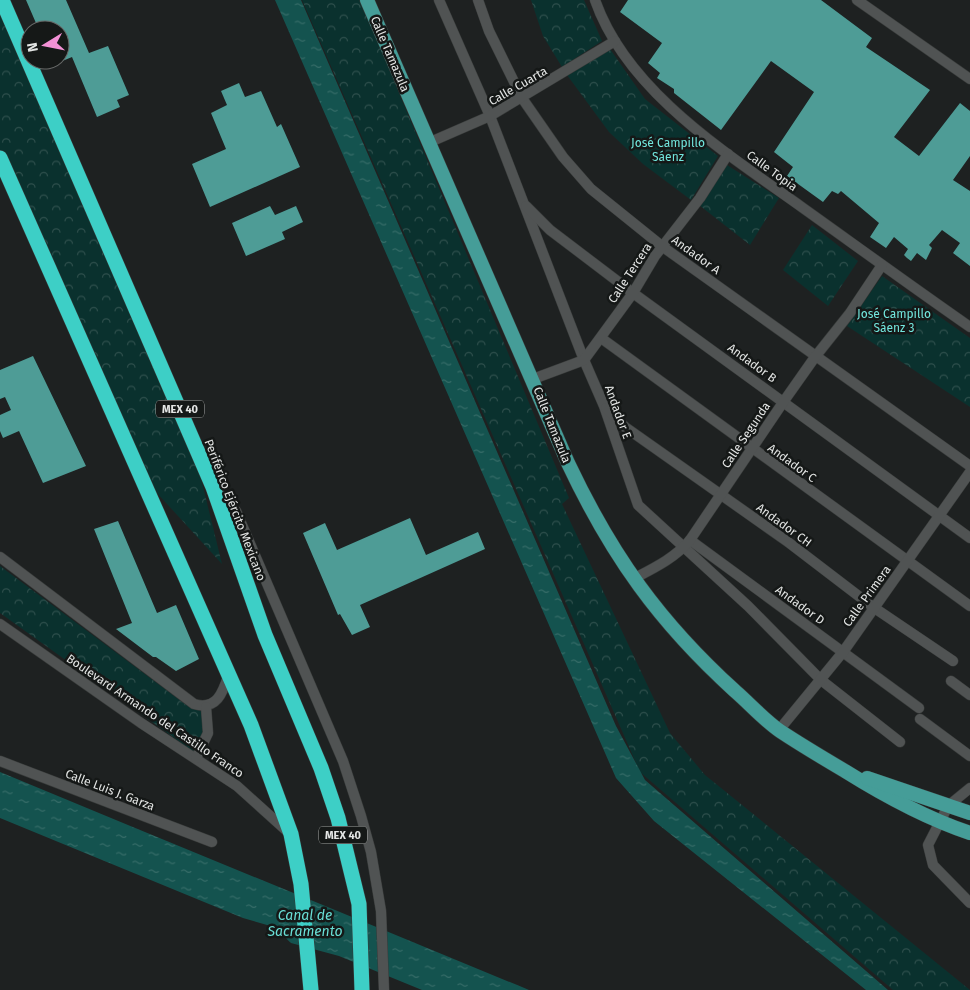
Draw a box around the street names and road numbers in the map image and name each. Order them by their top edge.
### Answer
street label: Calle Tamazula [368,14,412,94]
street label: Calle Cuarta [486,64,550,108]
street label: Calle Topia [744,148,800,194]
street label: Andador A [669,233,723,277]
street label: Calle Tercera [605,240,655,306]
street label: Andador B [725,341,779,385]
street label: Andador E [602,383,634,441]
street label: Calle Tamazula [530,385,574,465]
street label: Calle Segunda [719,399,773,471]
road number: MEX 40 [156,400,204,418]
street label: Periférico Ejército Mexicano [201,437,269,583]
street label: Andador C [765,441,819,485]
street label: Andador CH [754,500,814,550]
street label: Calle Primera [840,563,894,629]
street label: Andador D [773,582,828,628]
street label: Boulevard Armando del Castillo Franco [64,651,246,781]
street label: Calle Luis J. Garza [63,767,157,813]
road number: MEX 40 [319,826,367,844]

